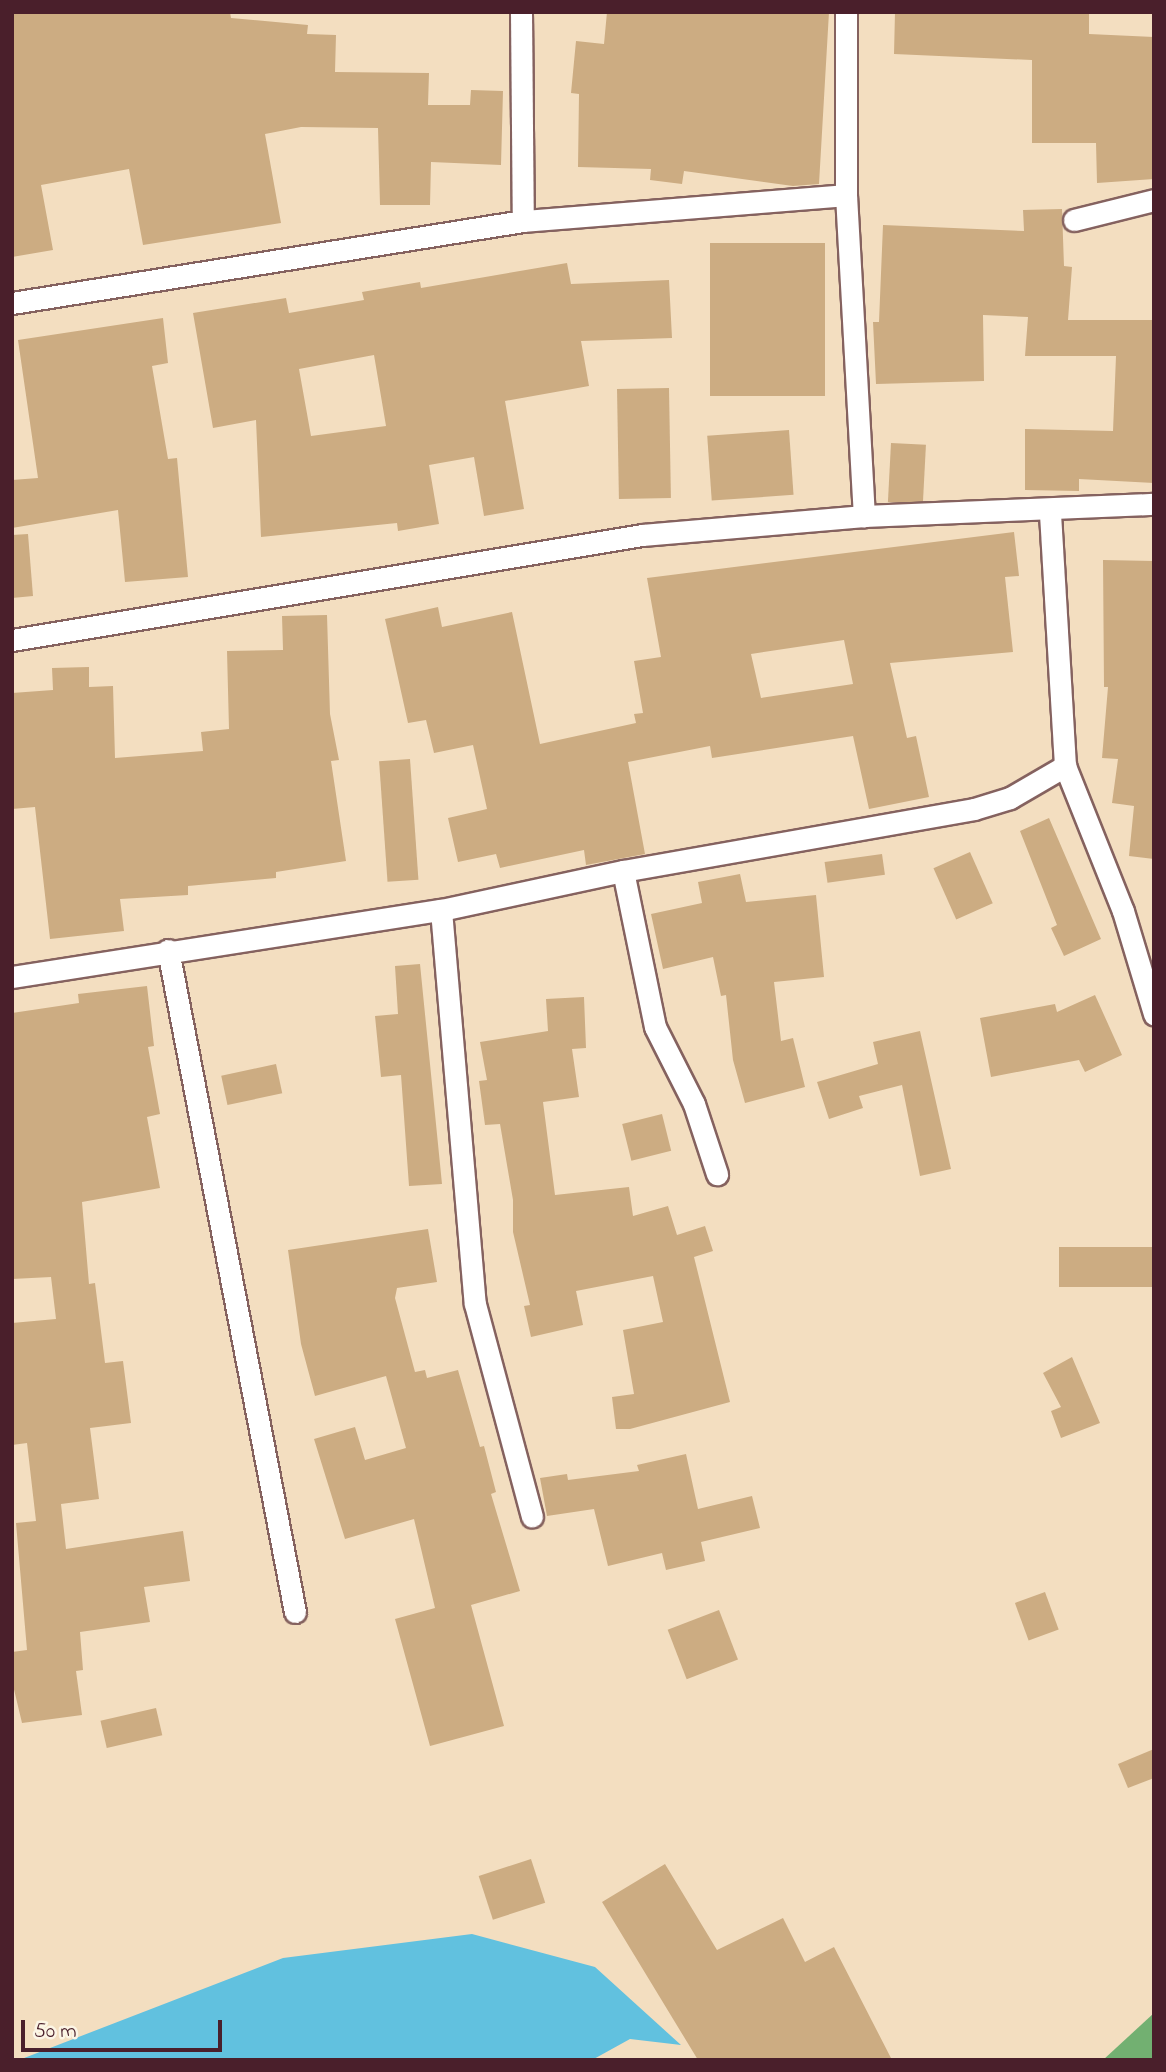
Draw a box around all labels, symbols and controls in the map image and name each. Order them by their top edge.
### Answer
scale bar [24,2006,226,2050]
text: 50 m [34,2017,77,2047]

